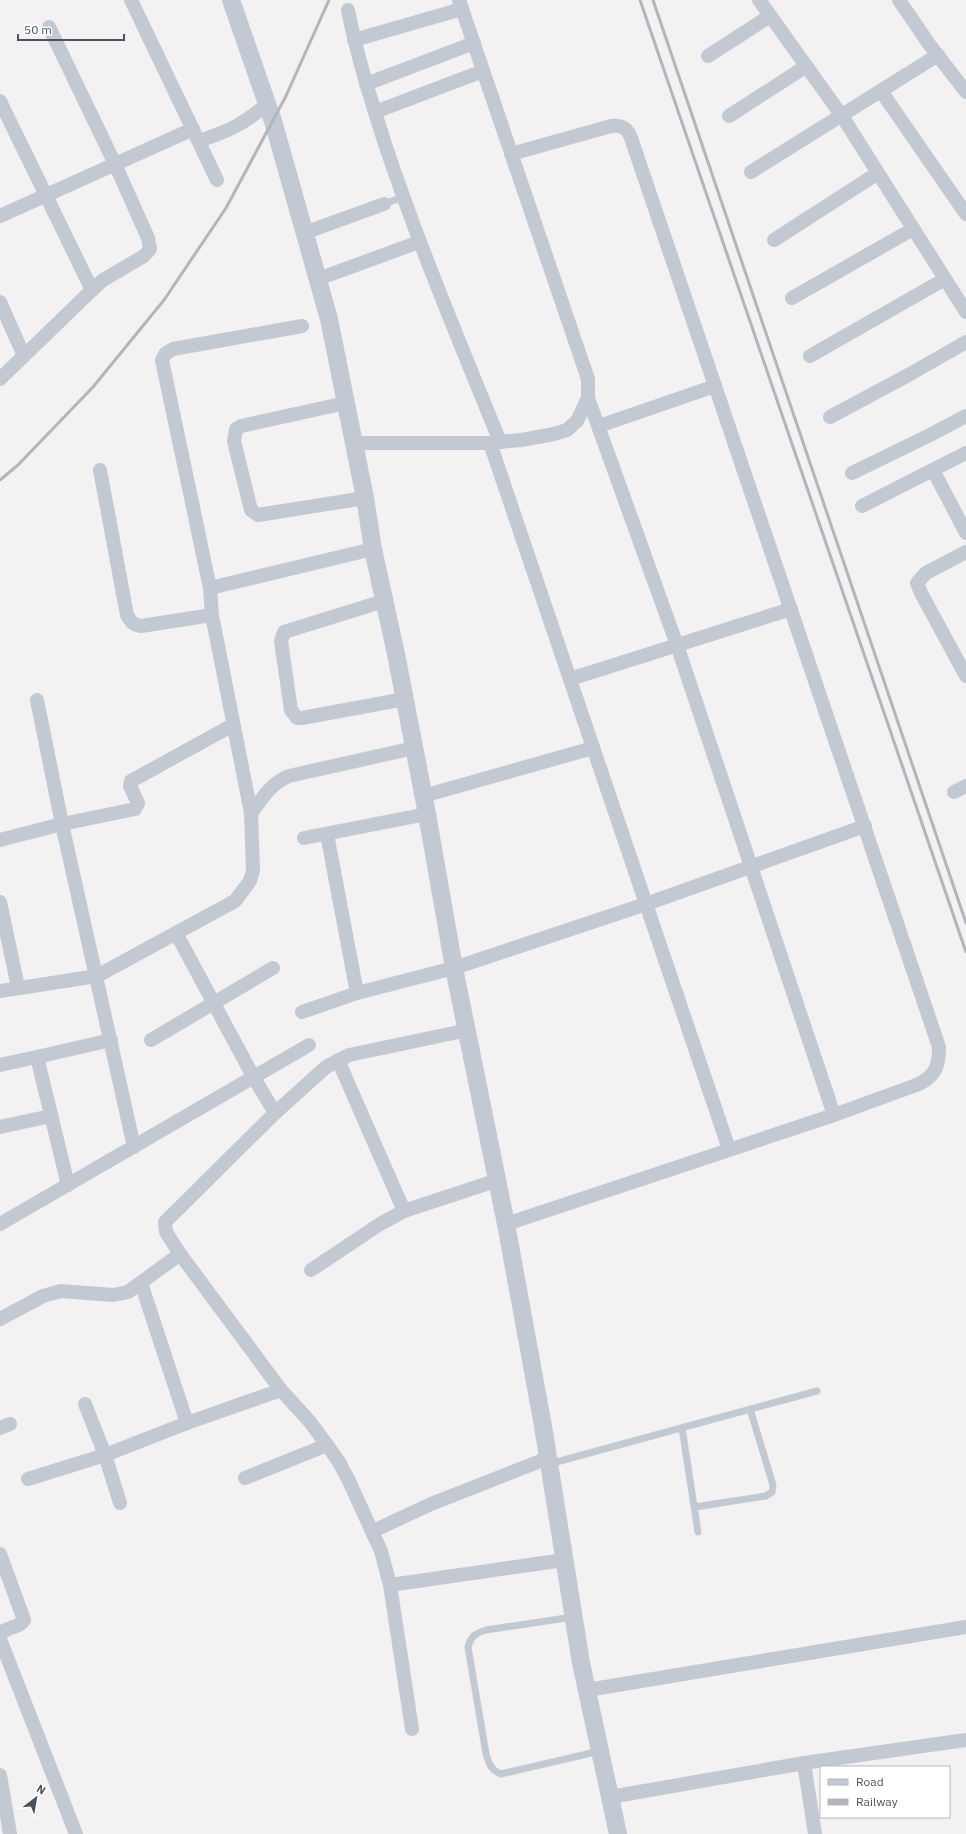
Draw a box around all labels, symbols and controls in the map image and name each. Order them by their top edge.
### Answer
scale bar [18,16,124,42]
text: 50 m [24,22,52,37]
legend [820,1766,950,1818]
text: Road [856,1774,884,1789]
north arrow [16,1778,56,1818]
text: N [34,1781,48,1797]
text: Railway [856,1794,898,1809]

